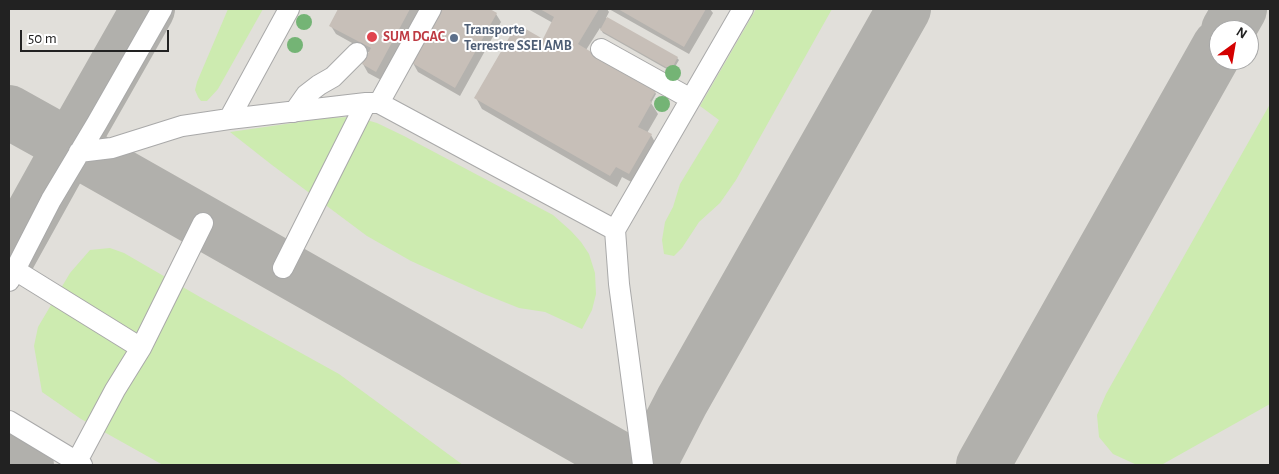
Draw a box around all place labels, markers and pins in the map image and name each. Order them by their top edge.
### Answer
place label: Transporte Terrestre SSEI AMB [464,22,572,54]
place label: SUM DGAC [383,29,445,45]
marker: SUM DGAC [365,30,379,44]
marker: Transporte Terrestre SSEI AMB [448,32,460,44]

